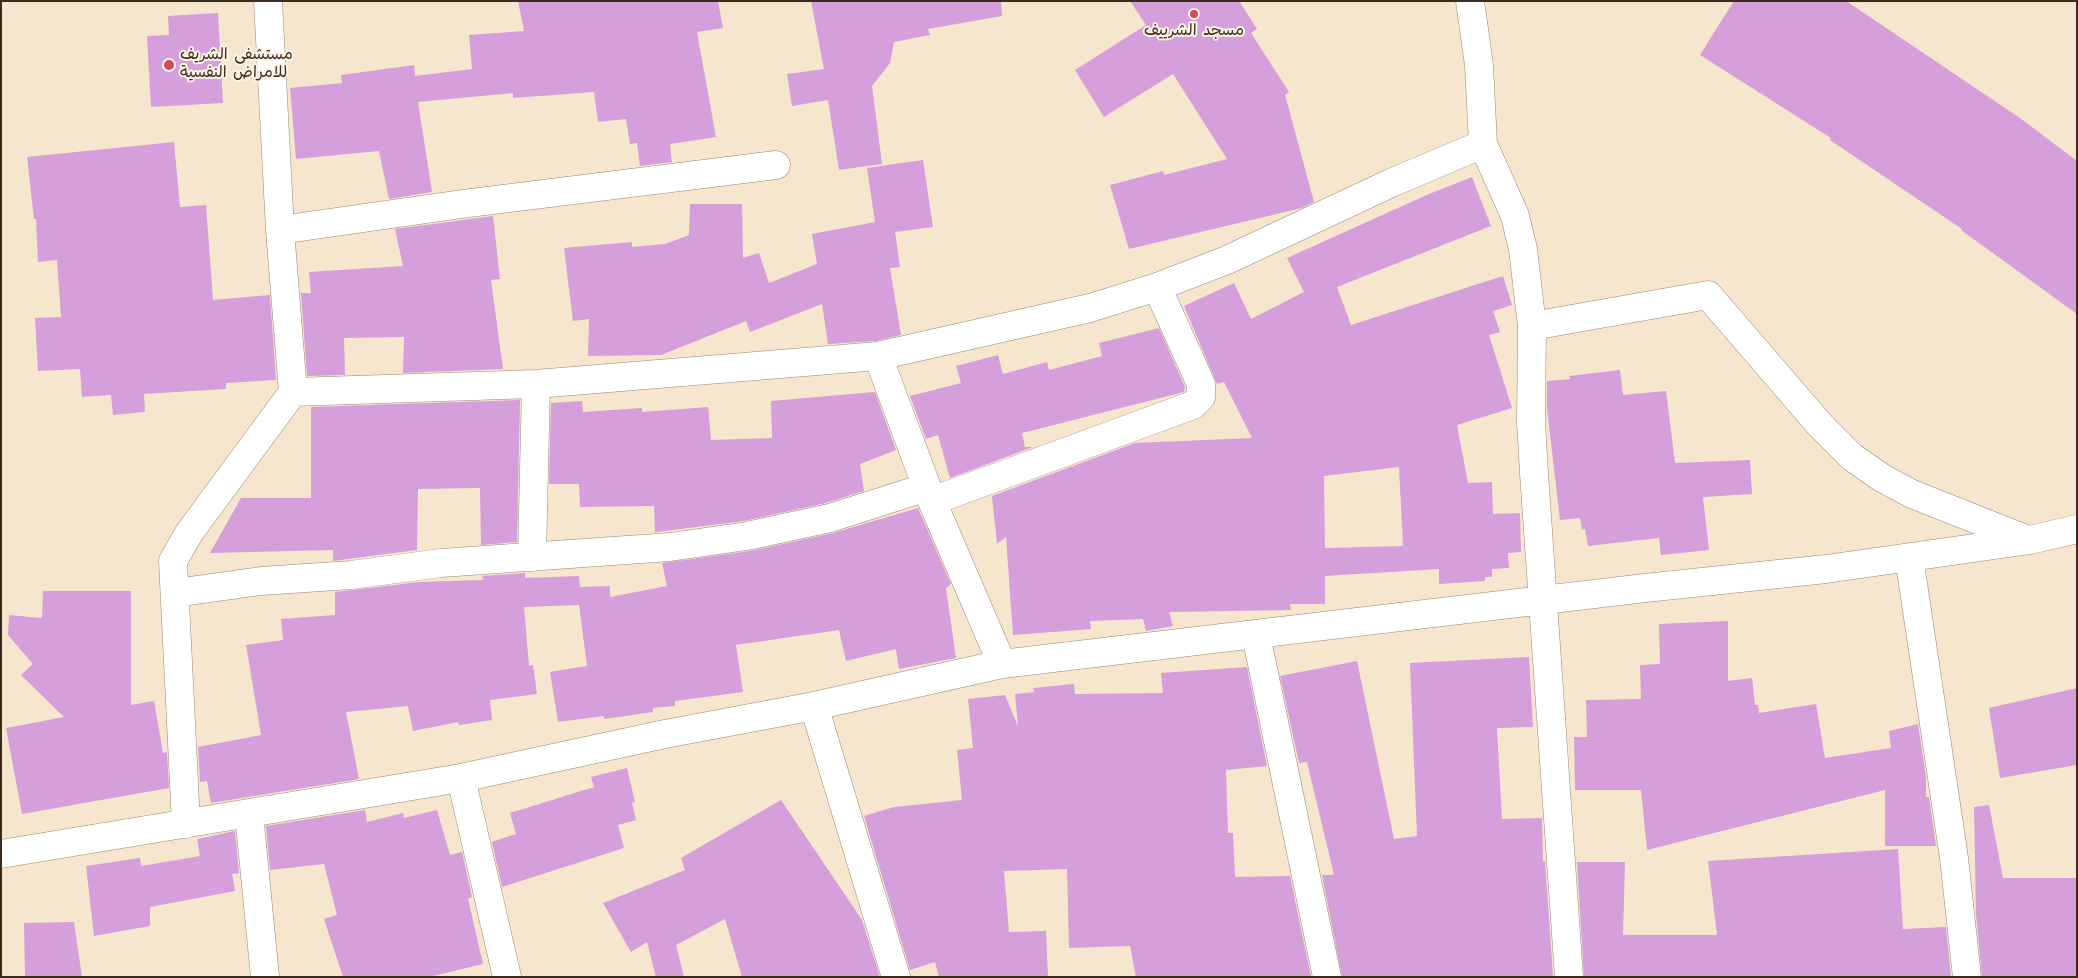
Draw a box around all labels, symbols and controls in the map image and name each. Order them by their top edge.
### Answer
marker: مسجد الشرييف [1188,8,1200,20]
place label: مسجد الشرييف [1144,22,1244,42]
place label: مستشفى الشريف للامراض النفسية [180,46,293,84]
marker: مستشفى الشريف للامراض النفسية [162,58,176,72]

